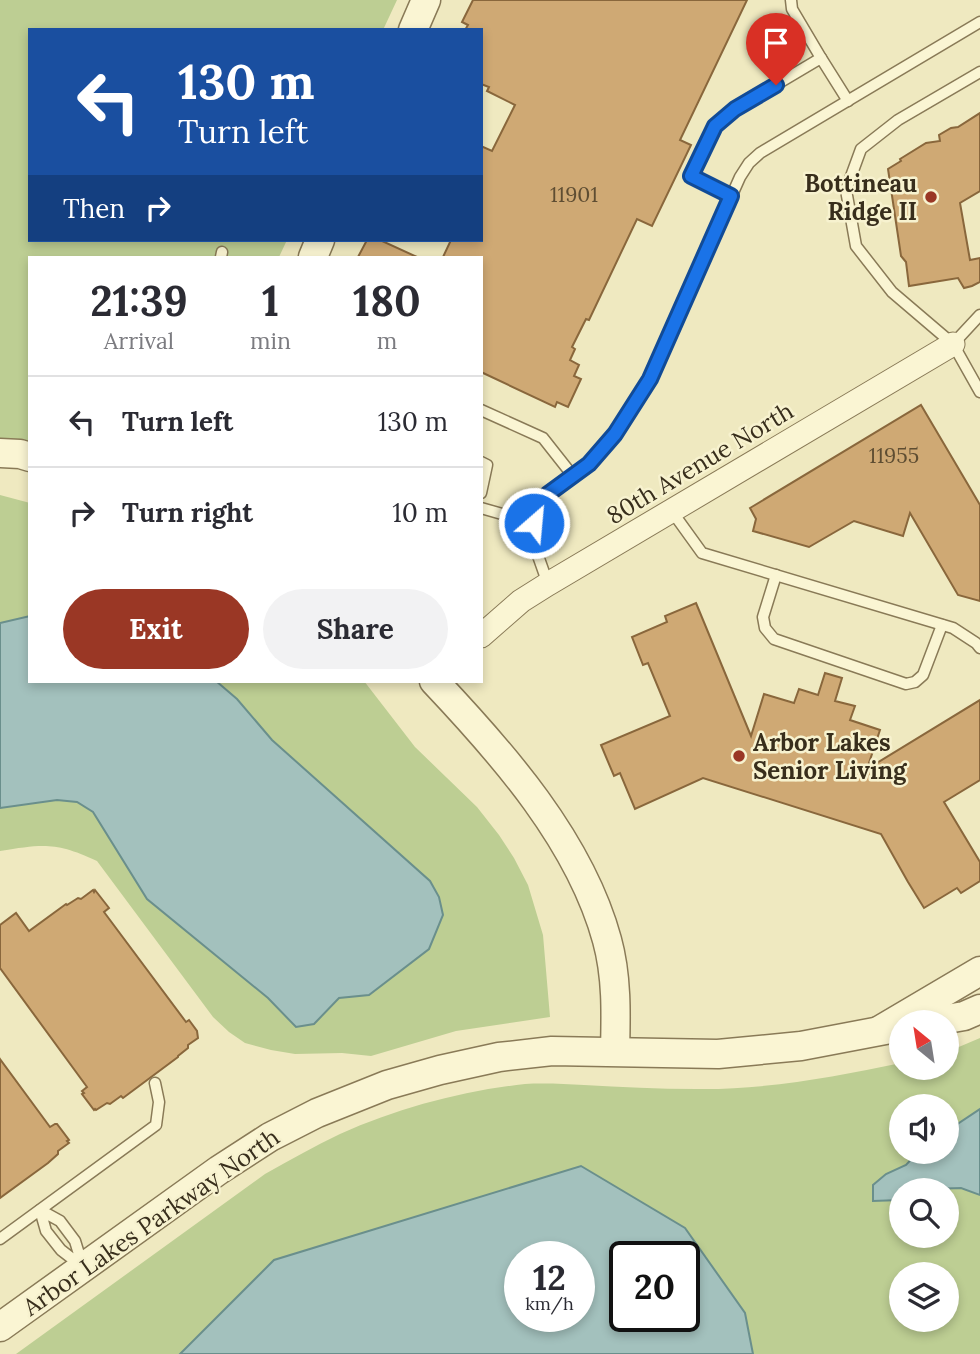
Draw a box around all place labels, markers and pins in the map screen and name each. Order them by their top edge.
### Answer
pin [746,13,806,85]
place label: Bottineau Ridge II [804,168,917,227]
marker: Bottineau Ridge II [923,189,939,205]
place label: Arbor Lakes Senior Living [753,727,908,786]
marker: Arbor Lakes Senior Living [731,748,747,764]

